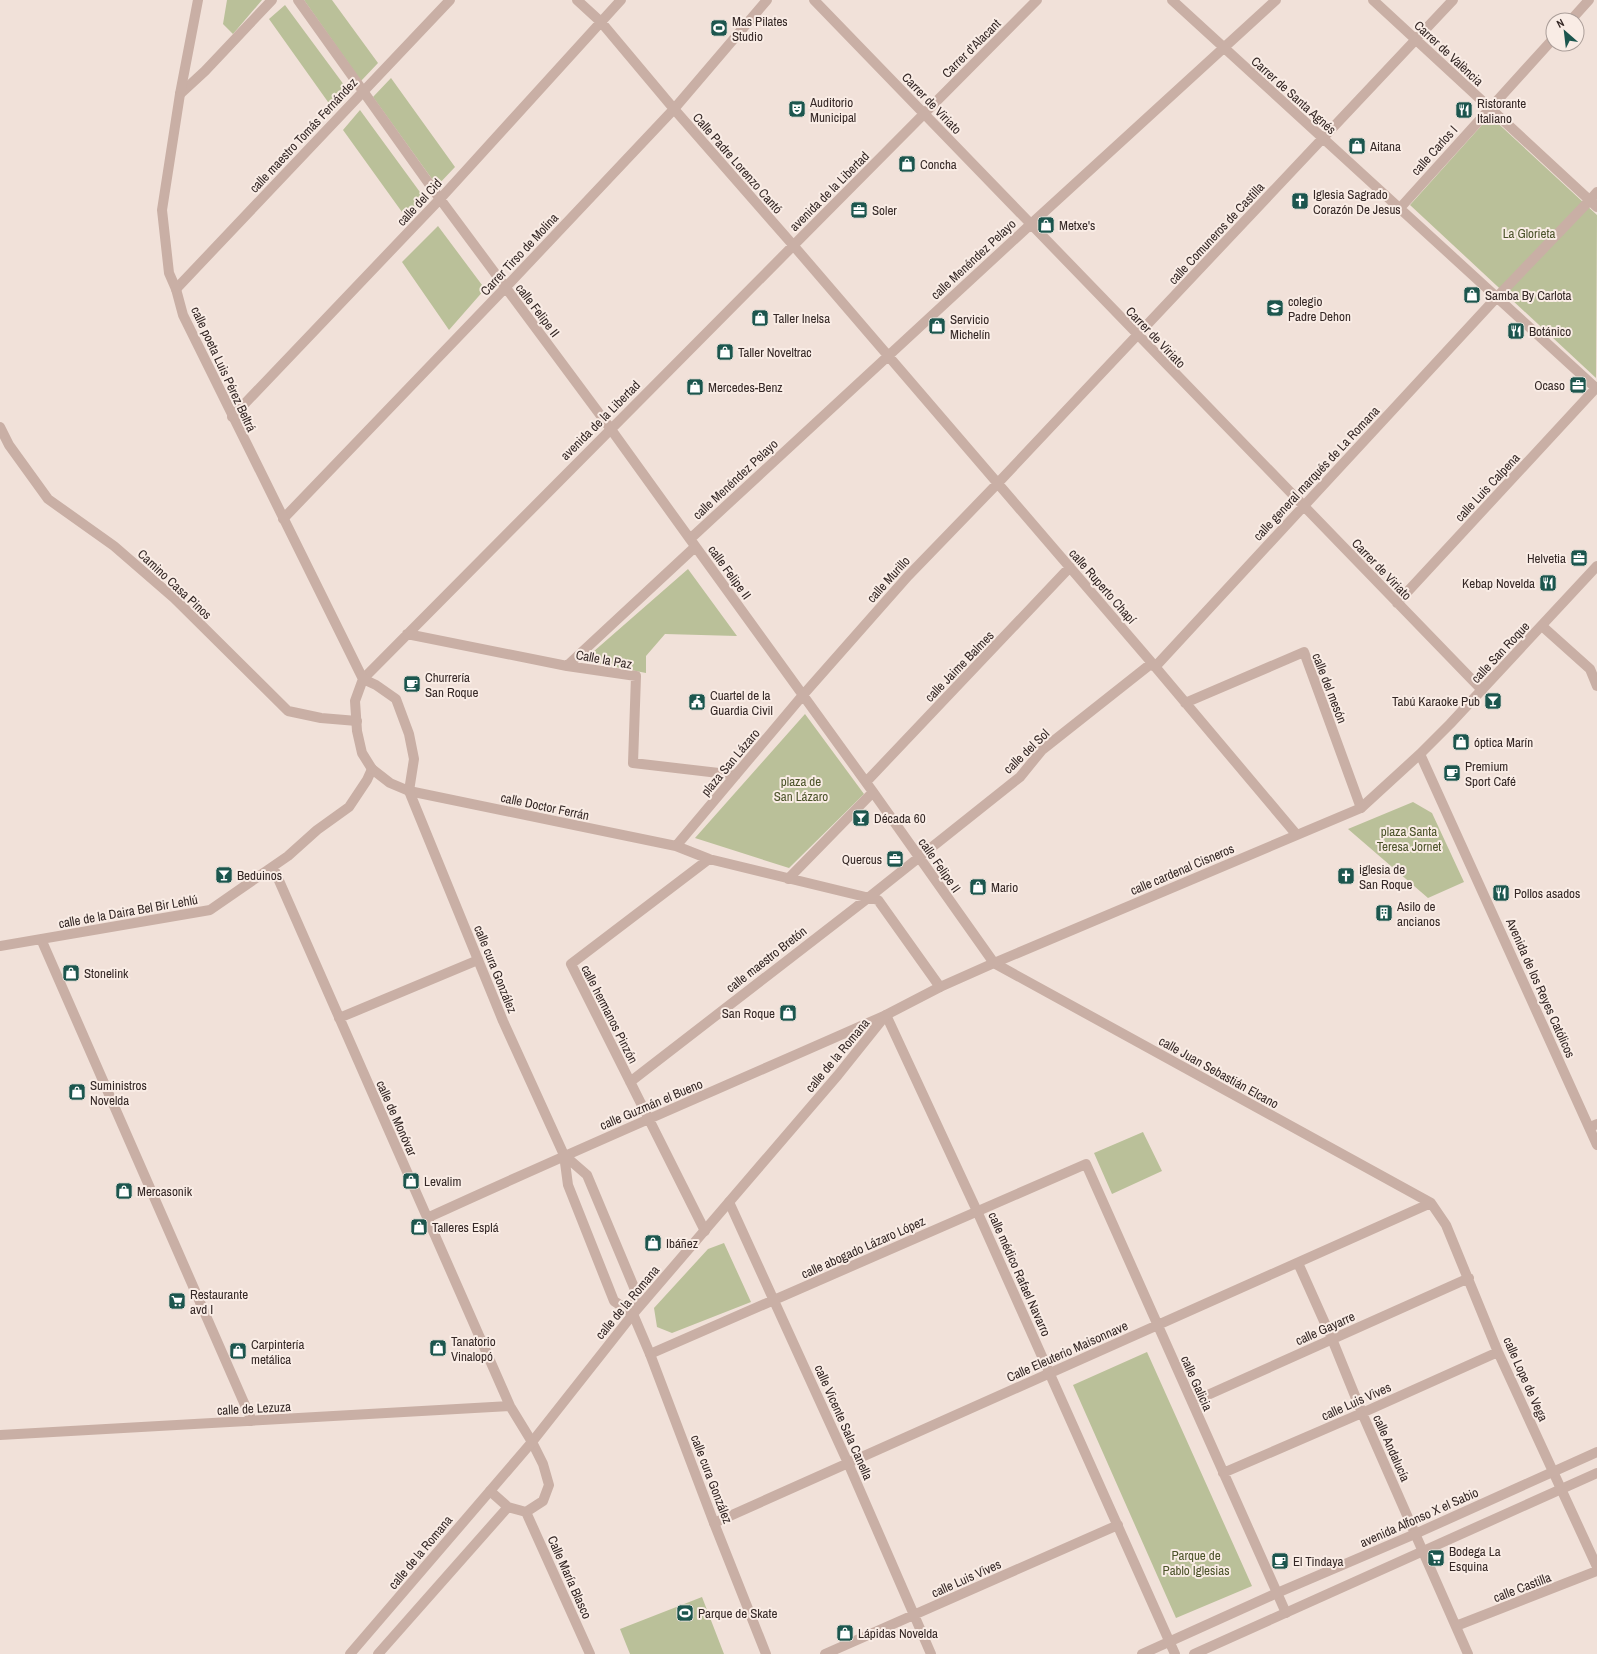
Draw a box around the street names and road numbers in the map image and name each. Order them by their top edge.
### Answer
street label: Carrer d'Alacant [938,15,1005,81]
street label: Carrer de València [1410,17,1487,90]
street label: Carrer de Santa Agnés [1248,53,1340,138]
street label: Carrer de Viriato [898,69,965,138]
street label: calle maestro Tomás Fernández [246,74,361,196]
street label: Calle Padre Lorenzo Cantó [689,109,786,217]
street label: calle Carlos I [1407,122,1461,179]
street label: avenida de la Libertad [786,148,873,235]
street label: calle del Cid [393,175,446,230]
street label: calle Comuneros de Castilla [1165,179,1268,288]
street label: Carrer Tirso de Molina [477,209,562,299]
street label: calle Menéndez Pelayo [927,216,1019,303]
street label: calle Felipe II [512,280,563,341]
street label: Carrer de Viriato [1122,303,1189,372]
street label: calle poeta Luis Pérez Beltrá [187,304,260,435]
street label: avenida de la Libertad [557,377,644,464]
street label: calle general marqués de La Romana [1250,402,1383,544]
street label: calle Menéndez Pelayo [689,436,781,523]
street label: calle Luis Calpena [1451,449,1524,525]
street label: Carrer de Viriato [1348,535,1415,604]
street label: calle Felipe II [704,542,755,603]
street label: calle Ruperto Chapí [1065,545,1141,628]
street label: Camino Casa Pinos [134,546,215,623]
street label: calle Murillo [863,552,914,606]
street label: calle San Roque [1467,618,1533,687]
street label: calle Jaime Balmes [921,627,998,705]
street label: Calle la Paz [574,646,633,673]
street label: calle del mesón [1308,651,1351,726]
street label: plaza San Lázaro [697,725,764,800]
street label: calle del Sol [1000,725,1053,777]
street label: calle Doctor Ferrán [499,789,591,824]
street label: calle Felipe II [915,835,965,896]
street label: calle cardenal Cisneros [1128,840,1237,899]
street label: calle de la Daira Bel Bir Lehlú [57,891,199,932]
street label: Avenida de los Reyes Católicos [1502,915,1579,1061]
street label: calle cura González [470,923,521,1016]
street label: calle maestro Bretón [723,923,810,996]
street label: calle hermanos Pinzón [577,962,642,1066]
street label: calle de la Romana [802,1015,873,1096]
street label: calle Juan Sebastián Elcano [1156,1032,1282,1113]
street label: calle Guzmán el Bueno [597,1075,705,1134]
street label: calle de Monóvar [372,1078,421,1159]
street label: calle médico Rafael Navarro [984,1209,1055,1339]
street label: calle abogado Lázaro López [799,1212,928,1282]
street label: calle de la Romana [592,1262,663,1343]
street label: calle Gayarre [1293,1308,1358,1349]
street label: Calle Eleuterio Maisonnave [1004,1317,1131,1386]
street label: calle Lope de Vega [1499,1334,1552,1424]
street label: calle Galicia [1177,1353,1216,1414]
street label: calle Vicente Sala Canella [811,1362,877,1482]
street label: calle Luis Vives [1319,1379,1394,1424]
street label: calle de Lezuza [217,1398,292,1419]
street label: calle Andalucía [1369,1412,1414,1484]
street label: calle cura González [687,1432,736,1526]
street label: avenida Alfonso X el Sabio [1357,1484,1481,1551]
street label: calle de la Romana [385,1512,456,1593]
street label: Calle María Blasco [544,1533,596,1622]
street label: calle Luis Vives [929,1556,1004,1601]
street label: calle Castilla [1491,1569,1553,1606]

